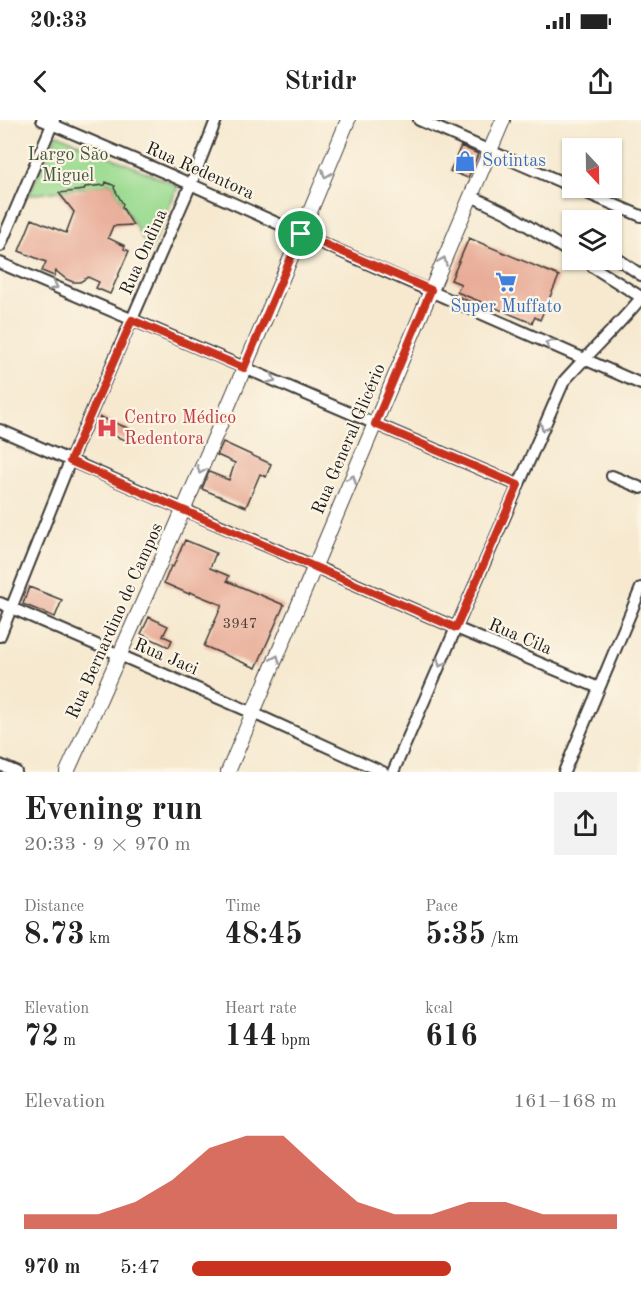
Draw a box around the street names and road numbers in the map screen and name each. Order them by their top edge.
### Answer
street label: Rua Redentora [143,139,257,203]
street label: Rua Ondina [117,206,171,298]
street label: Rua General Glicério [309,361,389,517]
street label: Rua Bernardino de Campos [64,520,167,722]
street label: Rua Cila [486,616,554,658]
street label: Rua Jaci [131,635,201,679]

